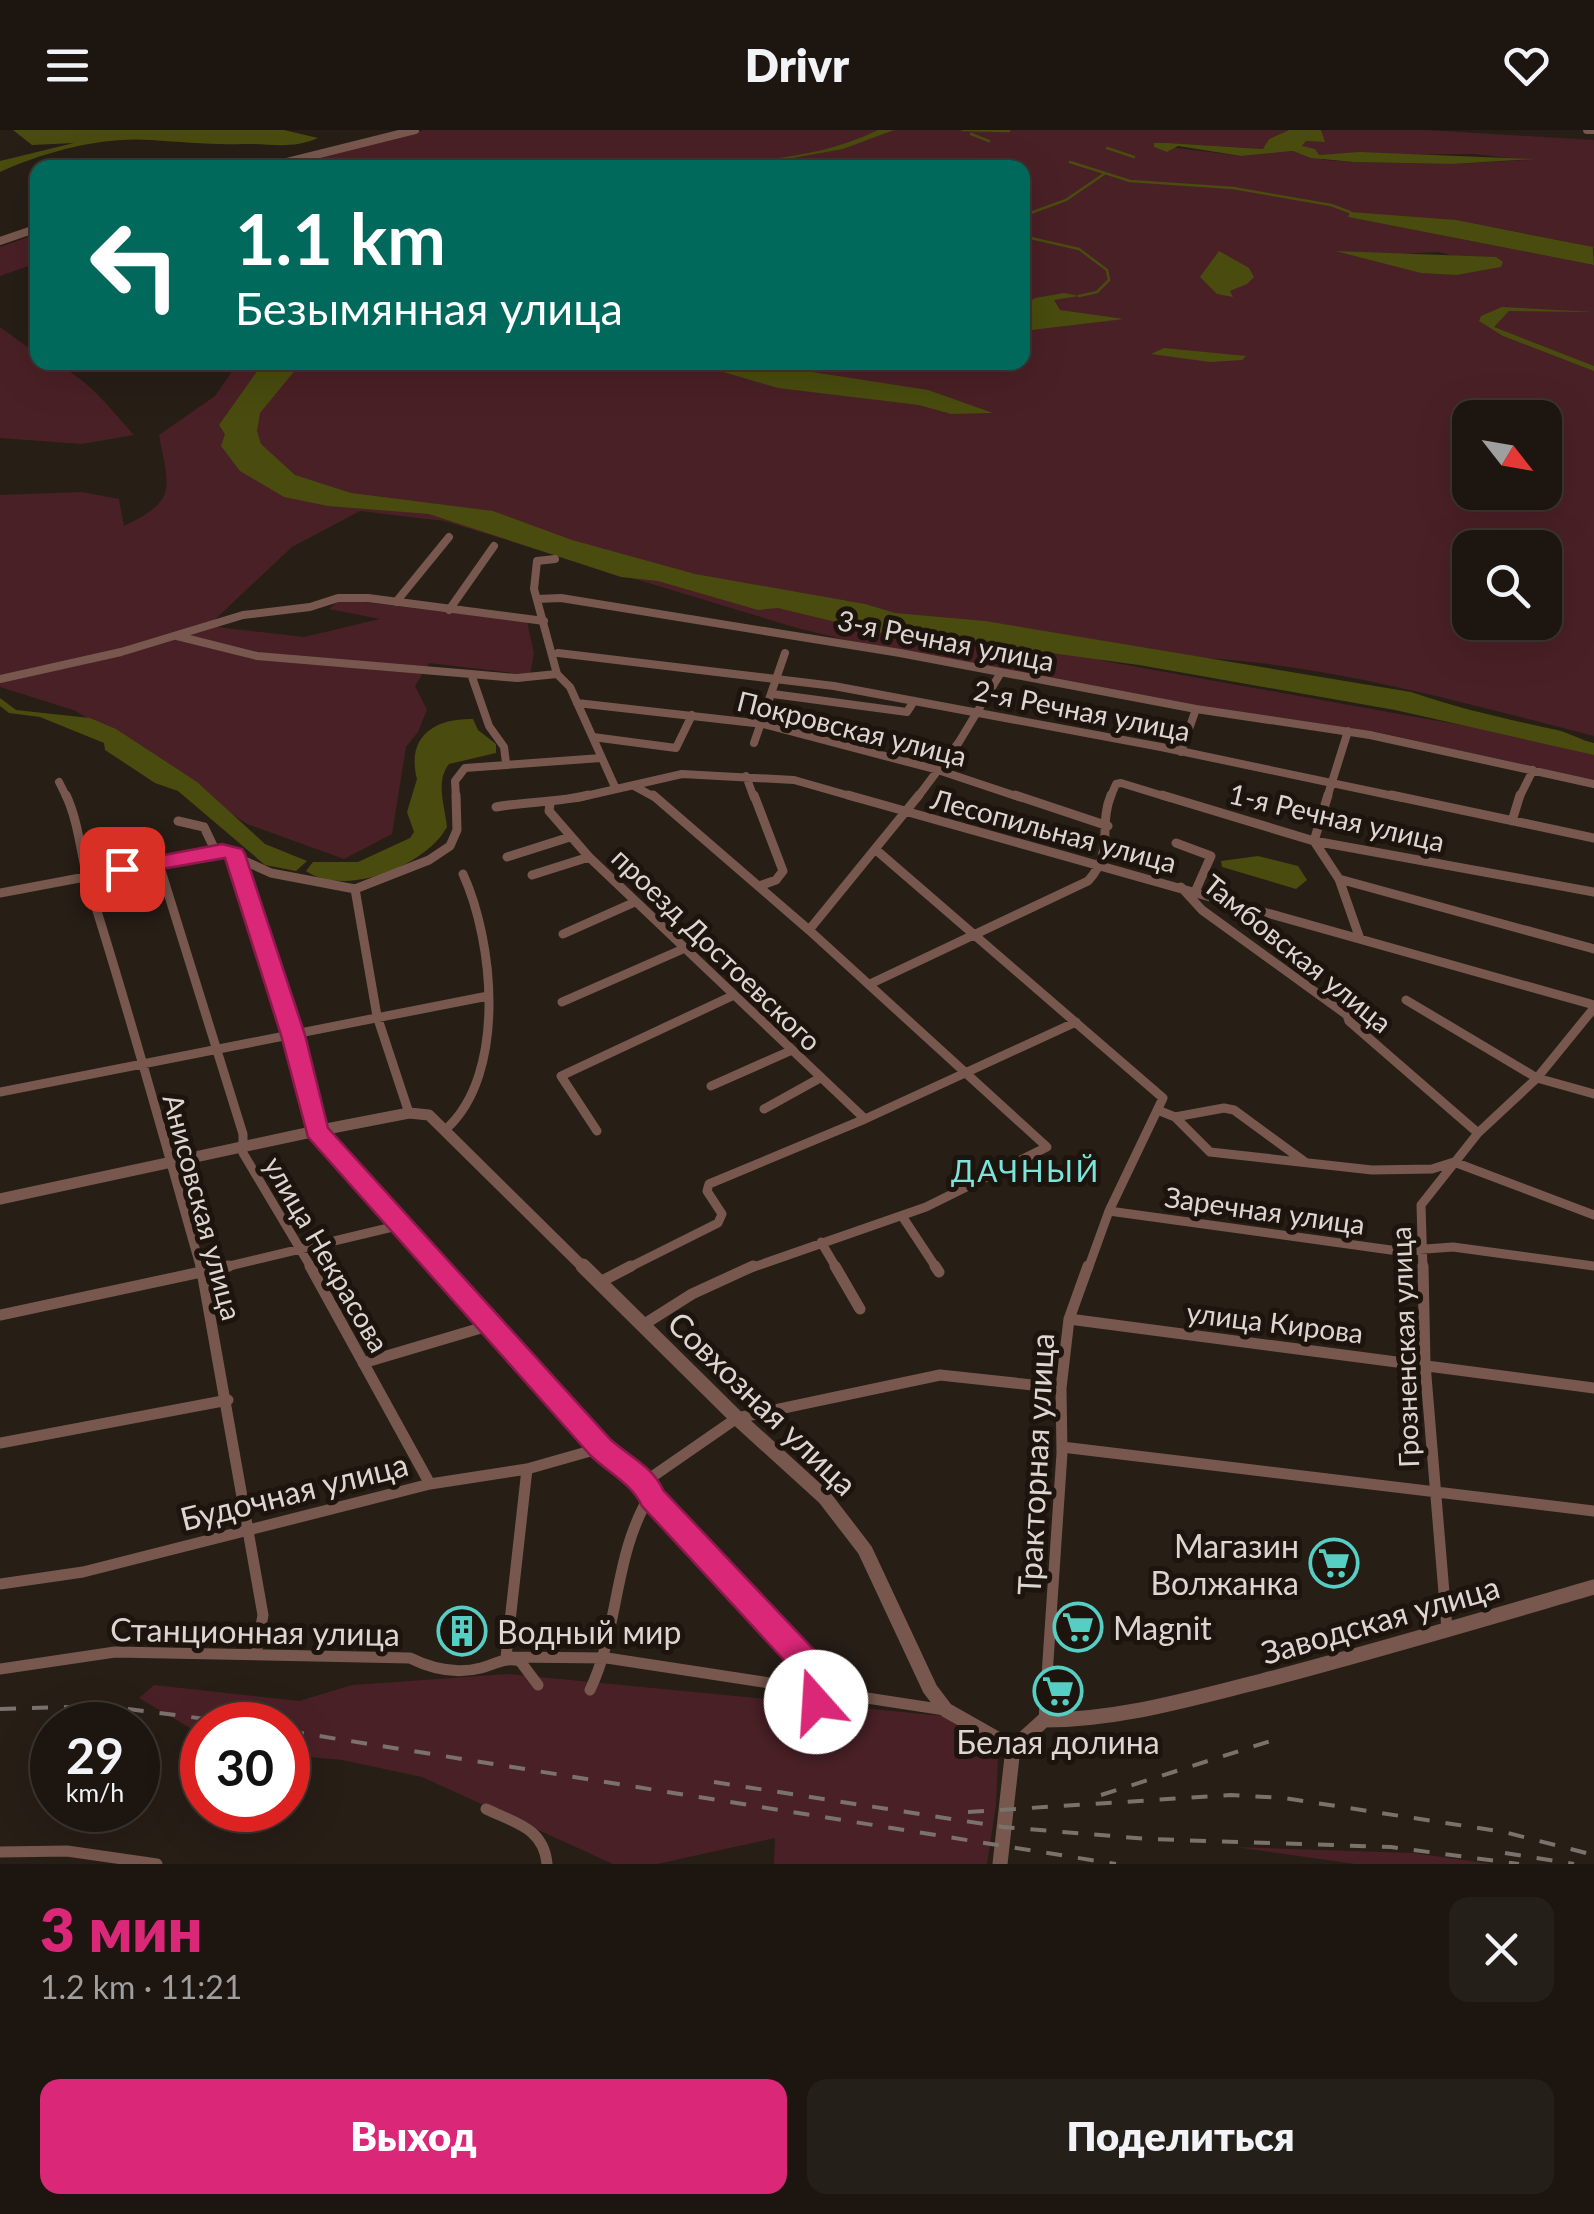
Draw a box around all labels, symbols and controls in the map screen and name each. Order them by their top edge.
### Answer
icon: menu [40,38,95,93]
text: Drivr [745,38,849,92]
icon: heart [1499,38,1554,93]
text: 1.1 km [235,196,446,280]
icon: left [70,200,200,330]
text: Безымянная улица [235,281,623,335]
north arrow [1452,400,1562,510]
map controls [1452,400,1562,640]
button: search [1452,530,1562,640]
street label: 3-я Речная улица [835,602,1057,678]
street label: 2-я Речная улица [971,672,1193,748]
street label: Покровская улица [734,683,970,773]
street label: 1-я Речная улица [1226,776,1448,858]
street label: Лесопильная улица [927,781,1180,879]
pin [80,827,165,912]
street label: проезд Достоевского [605,840,829,1058]
icon: arrive [95,842,150,897]
street label: Тамбовская улица [1197,867,1399,1039]
street label: Анисовская улица [156,1090,250,1324]
street label: улица Некрасова [257,1150,397,1358]
district label: ДАЧНЫЙ [951,1152,1101,1188]
street label: Заречная улица [1163,1179,1367,1241]
street label: Грозненская улица [1383,1226,1425,1468]
street label: улица Кирова [1185,1294,1365,1350]
street label: Совхозная улица [660,1303,866,1503]
street label: Тракторная улица [1009,1332,1061,1596]
street label: Будочная улица [176,1444,412,1538]
place label: Магазин Волжанка [1151,1526,1299,1602]
supermarket icon: Магазин Волжанка [1308,1537,1360,1589]
street label: Заводская улица [1256,1566,1504,1672]
supermarket icon: Magnit [1052,1601,1104,1653]
building icon: Водный мир [436,1605,488,1657]
place label: Magnit [1113,1608,1212,1647]
street label: Станционная улица [110,1609,400,1653]
place label: Водный мир [497,1612,681,1651]
position arrow [764,1650,868,1754]
supermarket icon: Белая долина [1032,1665,1084,1717]
speed limit sign: 30 [180,1702,310,1832]
place label: Белая долина [956,1722,1160,1761]
text: 29 [66,1725,124,1785]
text: km/h [66,1777,124,1807]
text: 3 мин [40,1893,202,1965]
button: close [1449,1897,1554,2002]
text: 1.2 km · 11:21 [40,1967,242,2006]
button: Выход [40,2079,787,2194]
button: Поделиться [807,2079,1554,2194]

